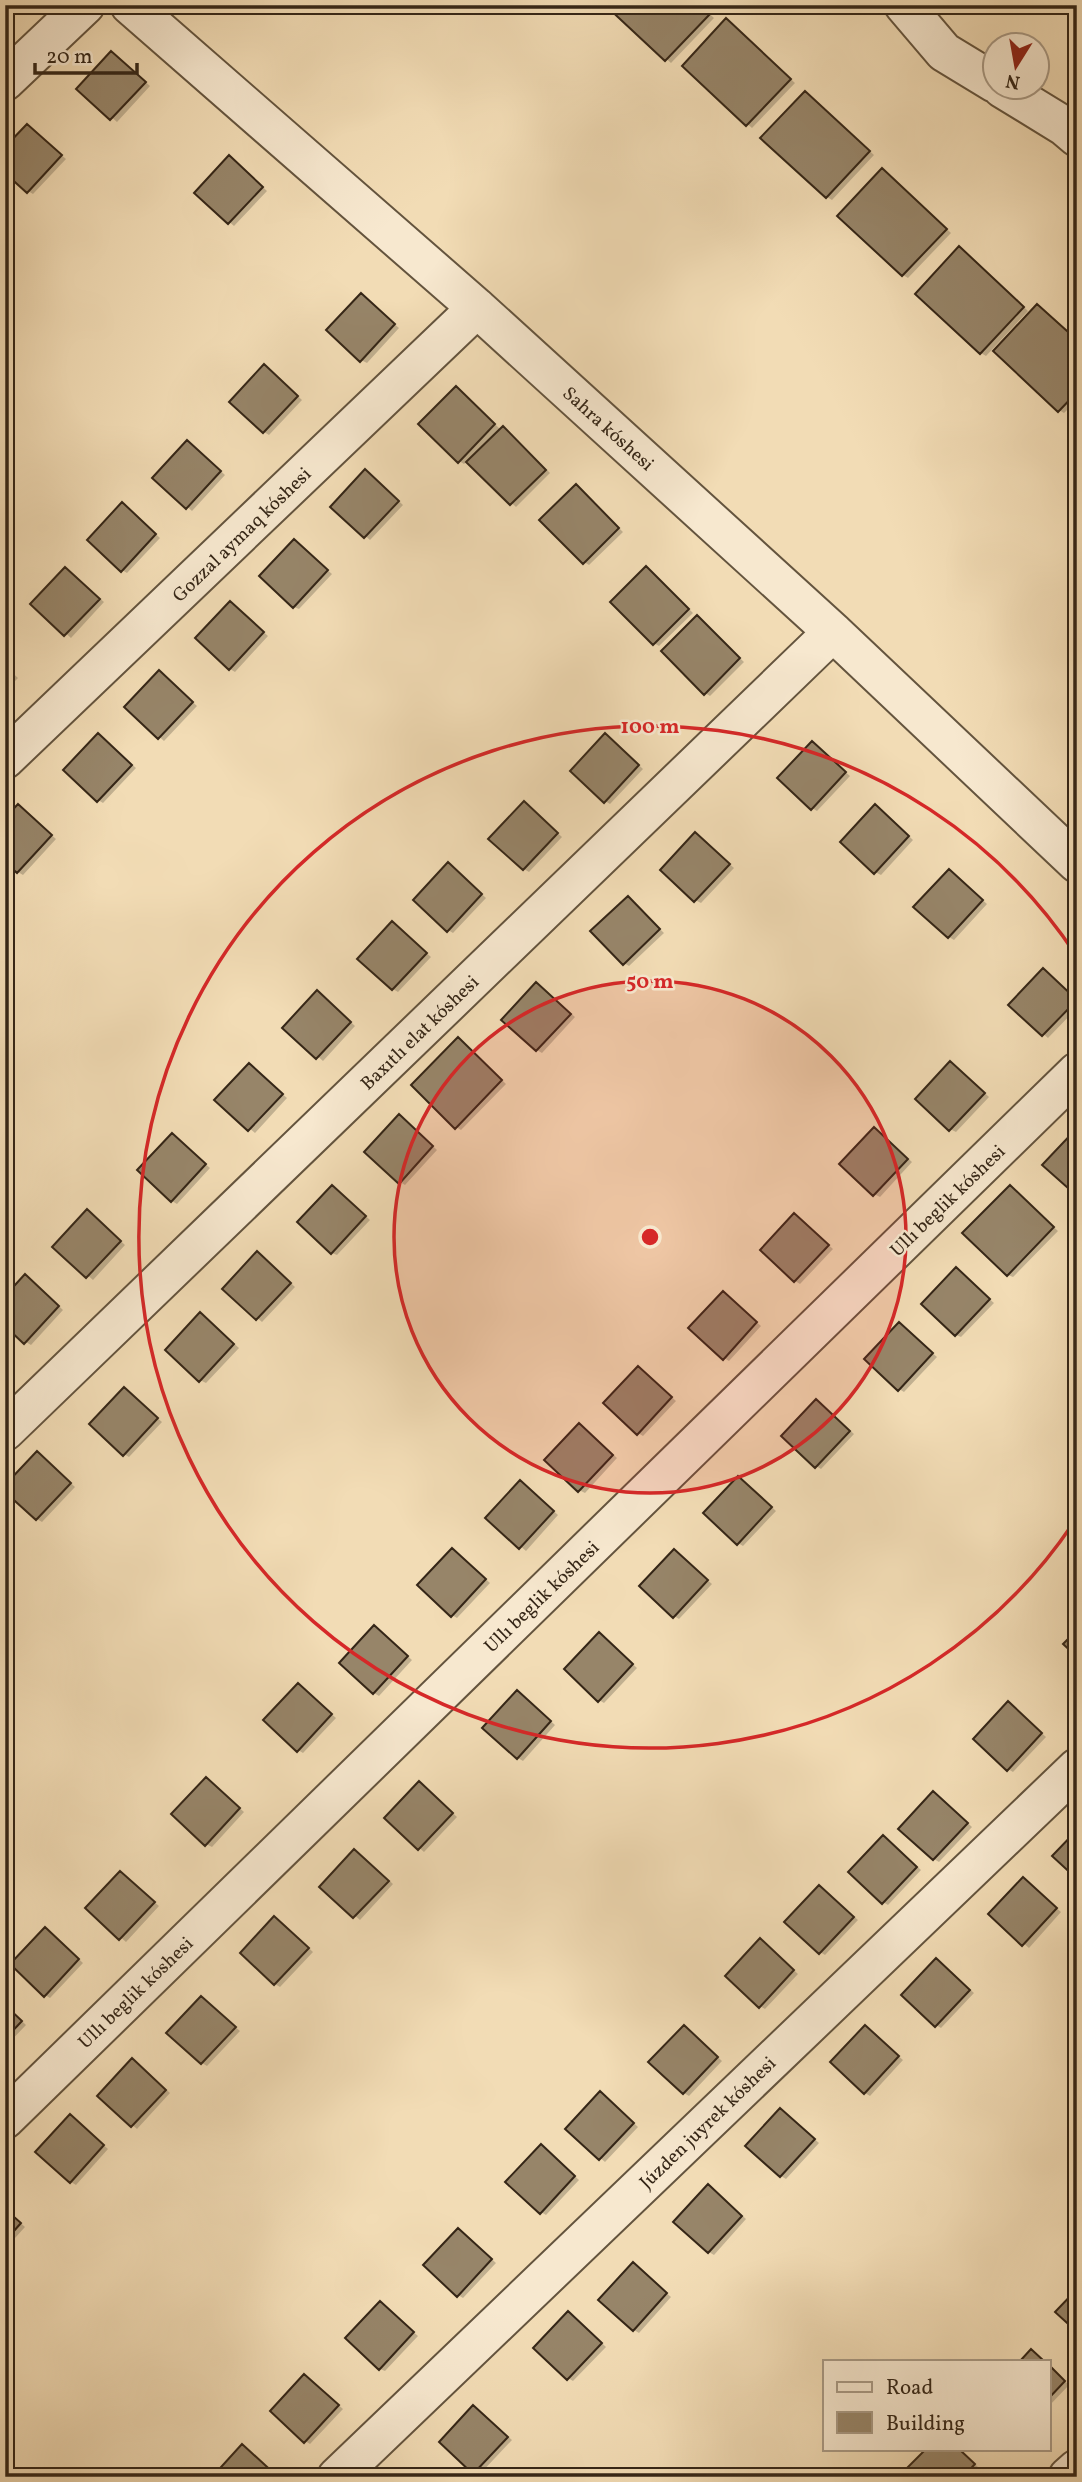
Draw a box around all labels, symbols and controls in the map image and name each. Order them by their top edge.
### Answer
scale bar [35,32,136,76]
north arrow [981,32,1050,102]
text: 20 m [46,43,92,72]
text: N [1004,67,1022,95]
street label: Sahra kóshesi [556,381,659,478]
street label: Gozzal aymaq kóshesi [167,462,318,609]
text: 100 m [620,713,680,742]
text: 50 m [626,968,674,997]
street label: Baxıtlı elat kóshesi [355,970,486,1097]
street label: Ullı beglik kóshesi [885,1139,1012,1263]
centre of rings [638,1225,662,1249]
street label: Ullı beglik kóshesi [479,1535,606,1659]
street label: Ullı beglik kóshesi [73,1931,200,2055]
street label: Júzden juyrek kóshesi [634,2051,783,2196]
legend [823,2360,1050,2450]
text: Road [886,2374,933,2403]
text: Building [886,2410,965,2439]

